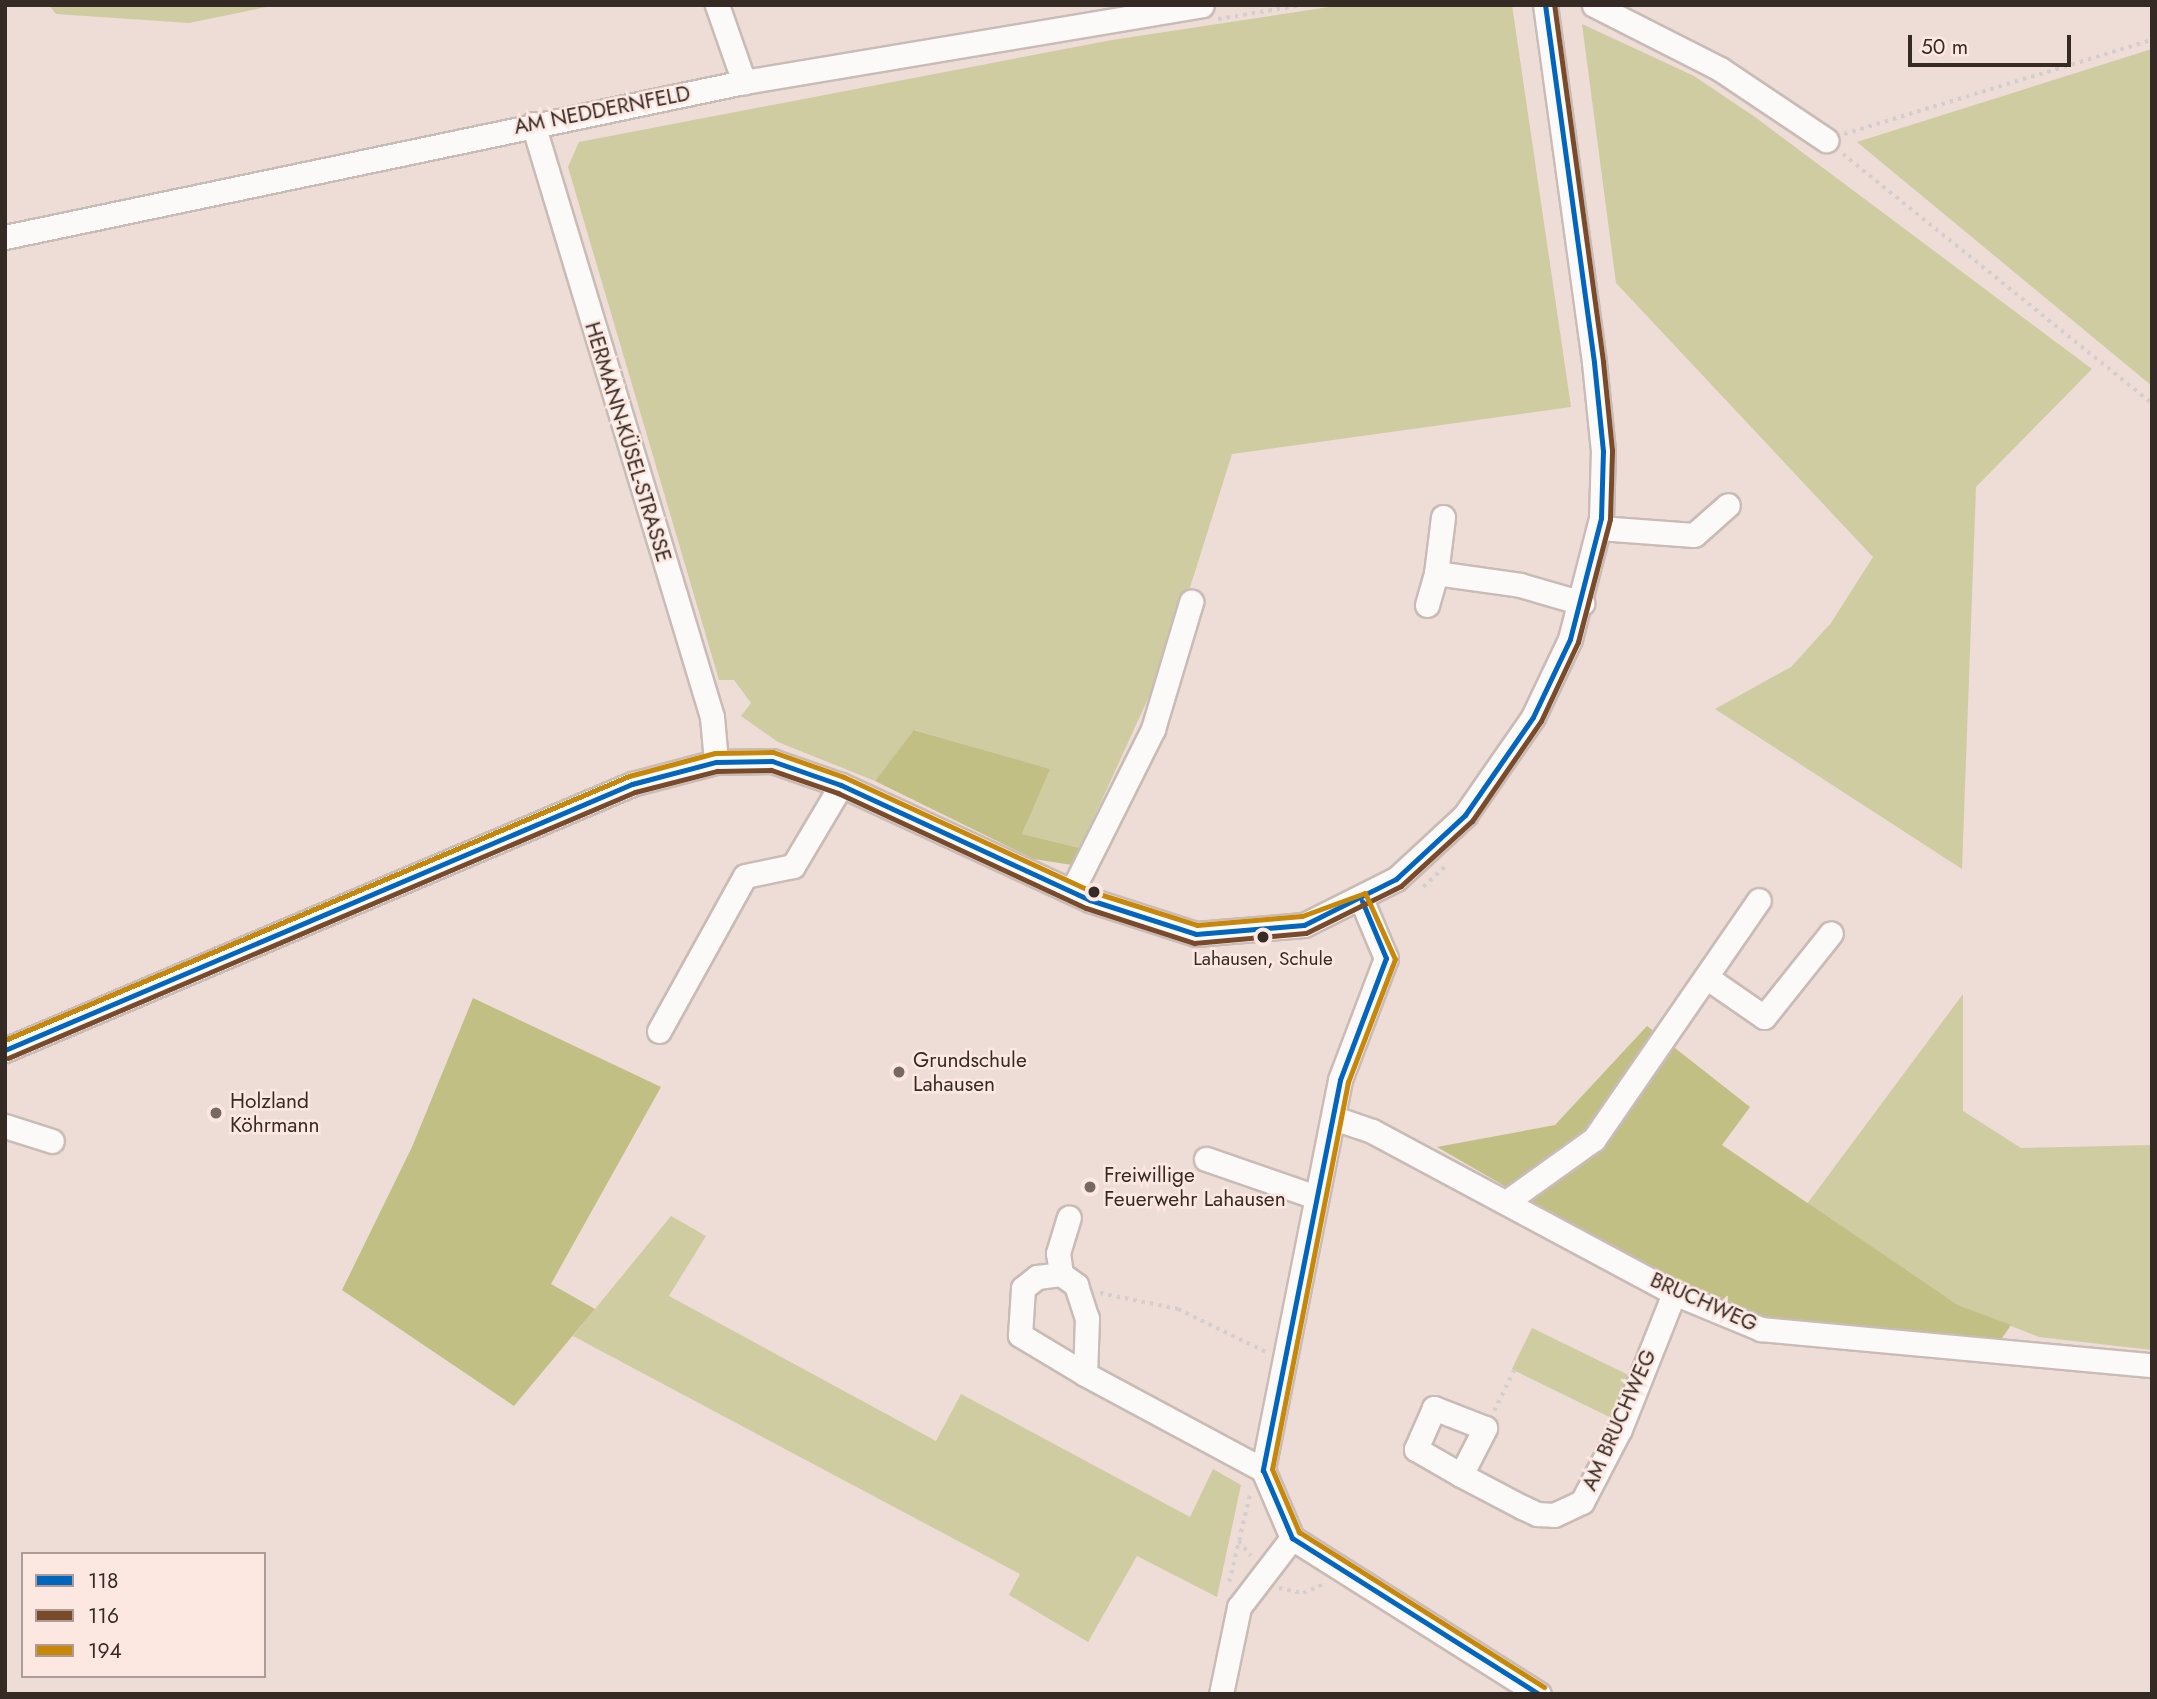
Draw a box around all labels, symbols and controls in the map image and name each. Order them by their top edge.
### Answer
scale bar [1912,21,2075,65]
text: 50 m [1921,32,1968,62]
street label: AM NEDDERNFELD [512,81,692,139]
street label: HERMANN-KÜSEL-STRASSE [579,319,677,565]
unlabelled marker [1087,885,1101,899]
marker: Lahausen, Schule [1256,930,1270,944]
place label: Lahausen, Schule [1193,948,1333,970]
place label: Grundschule Lahausen [913,1047,1027,1097]
marker: Grundschule Lahausen [891,1064,907,1080]
place label: Holzland Köhrmann [230,1088,319,1138]
marker: Holzland Köhrmann [208,1105,224,1121]
place label: Freiwillige Feuerwehr Lahausen [1104,1162,1286,1212]
marker: Freiwillige Feuerwehr Lahausen [1082,1179,1098,1195]
street label: BRUCHWEG [1647,1267,1761,1337]
street label: AM BRUCHWEG [1577,1346,1661,1494]
legend [21,1552,266,1678]
text: 118 [88,1566,118,1596]
text: 116 [88,1601,119,1631]
text: 194 [88,1636,122,1666]

